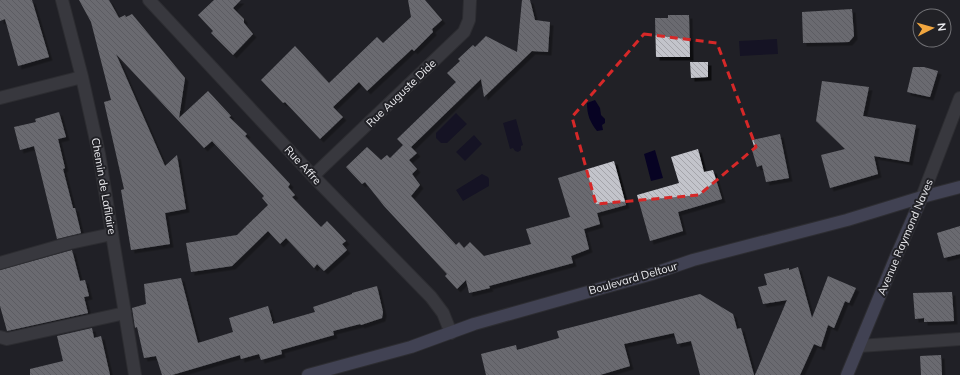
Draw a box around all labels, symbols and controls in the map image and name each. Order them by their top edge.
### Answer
north arrow [912,8,952,48]
text: N [935,22,949,32]
street label: Rue Auguste Dide [363,56,439,130]
street label: Chemin de Lafilaire [89,137,119,235]
street label: Rue Affre [282,143,324,187]
street label: Avenue Raymond Naves [874,177,936,297]
street label: Boulevard Deltour [587,259,679,297]

